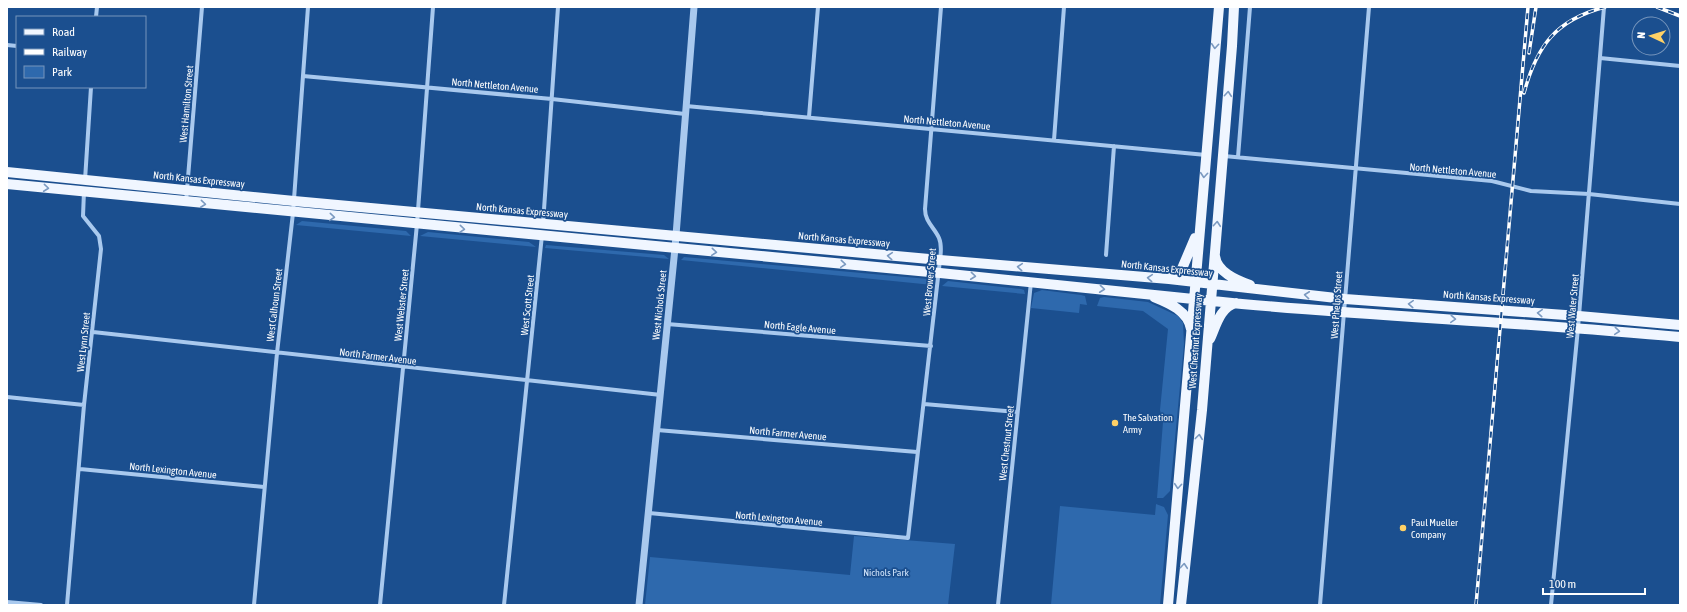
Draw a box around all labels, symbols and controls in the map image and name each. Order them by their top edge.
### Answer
legend [16,16,146,88]
north arrow [1631,16,1671,56]
text: Road [52,25,75,39]
text: N [1635,32,1647,39]
one-way arrow [1211,43,1220,49]
text: Railway [52,45,87,59]
text: Park [52,65,73,79]
street label: West Hamilton Street [178,65,195,143]
street label: North Nettleton Avenue [451,76,539,95]
one-way arrow [1223,91,1232,97]
street label: North Nettleton Avenue [903,113,991,132]
street label: North Nettleton Avenue [1409,161,1497,180]
street label: North Kansas Expressway [153,169,245,190]
one-way arrow [1200,172,1209,178]
one-way arrow [43,183,49,192]
one-way arrow [200,199,206,208]
street label: North Kansas Expressway [476,201,568,220]
one-way arrow [329,212,335,221]
one-way arrow [1212,221,1221,227]
one-way arrow [459,224,465,233]
street label: North Kansas Expressway [798,230,890,249]
one-way arrow [711,247,717,256]
street label: West Brower Street [921,247,938,317]
one-way arrow [887,251,893,260]
street label: North Kansas Expressway [1121,258,1213,279]
one-way arrow [840,259,846,268]
one-way arrow [1017,262,1023,271]
street label: West Calhoun Street [265,268,284,342]
street label: West Webster Street [392,268,411,342]
street label: West Nichols Street [650,269,669,341]
one-way arrow [970,271,976,280]
street label: West Phelps Street [1329,271,1344,339]
one-way arrow [1146,273,1153,282]
street label: West Water Street [1564,273,1581,339]
street label: West Scott Street [519,274,536,336]
one-way arrow [1099,284,1105,293]
street label: North Kansas Expressway [1443,289,1535,306]
one-way arrow [1303,291,1310,300]
street label: West Chestnut Expressway [1187,293,1204,389]
one-way arrow [1408,299,1414,308]
one-way arrow [1537,309,1543,318]
street label: West Lynn Street [75,312,92,372]
one-way arrow [1450,315,1456,324]
street label: North Eagle Avenue [764,319,837,336]
one-way arrow [1614,326,1620,335]
street label: North Farmer Avenue [339,346,418,367]
street label: West Chestnut Street [997,405,1016,481]
place label: The Salvation Army [1123,412,1173,435]
marker: The Salvation Army [1110,418,1120,428]
street label: North Farmer Avenue [749,425,828,442]
one-way arrow [1194,434,1203,440]
street label: North Lexington Avenue [129,460,218,481]
one-way arrow [1174,483,1183,489]
street label: North Lexington Avenue [735,509,824,528]
place label: Paul Mueller Company [1411,517,1459,540]
marker: Paul Mueller Company [1398,523,1408,533]
one-way arrow [1180,563,1189,569]
park label: Nichols Park [863,567,909,578]
scale bar [1543,570,1645,596]
text: 100 m [1549,577,1576,591]

